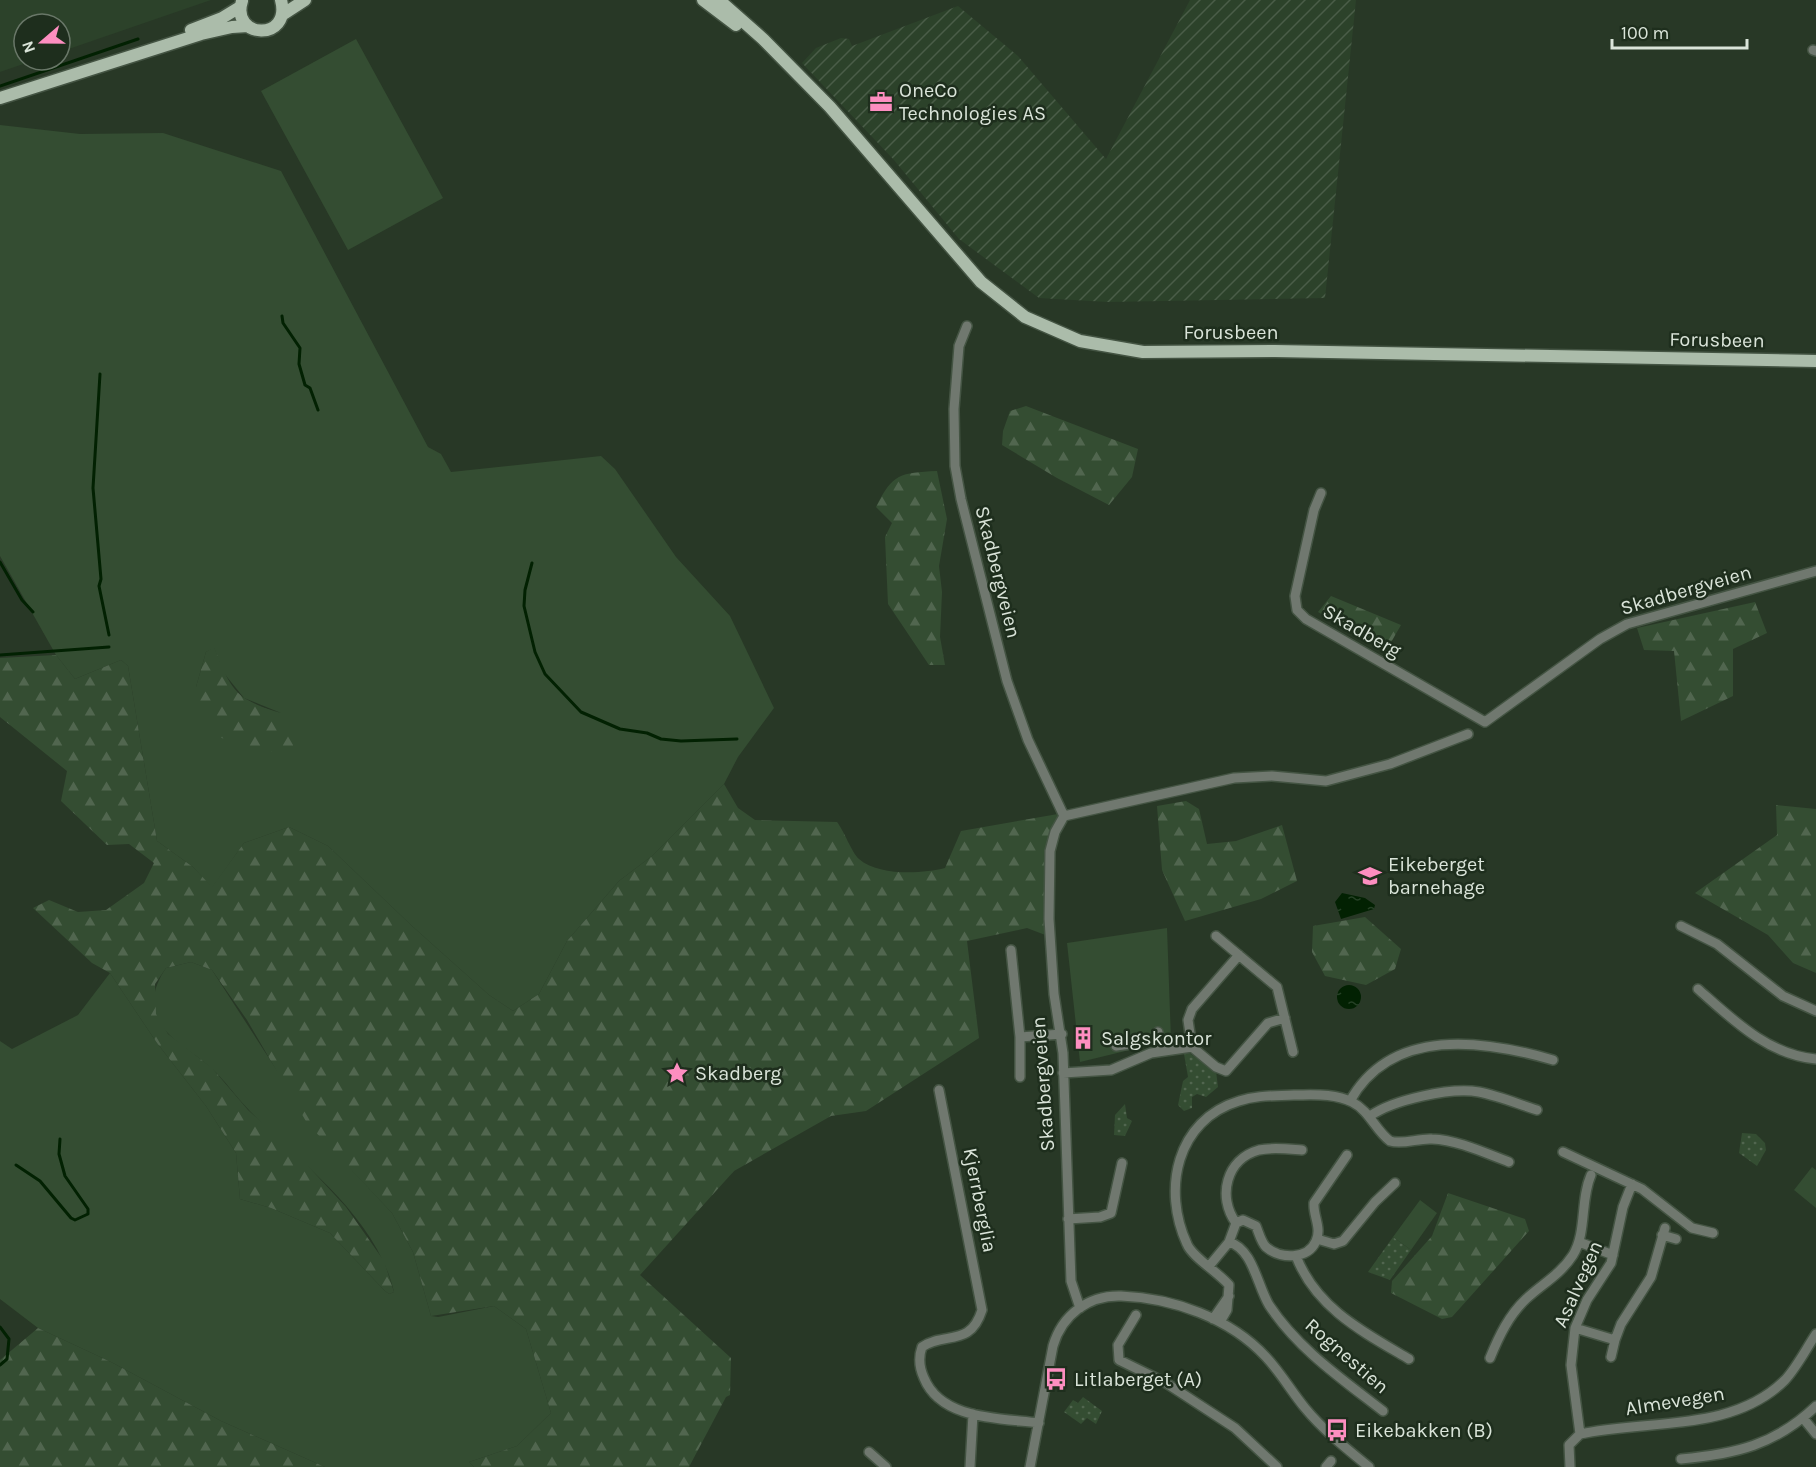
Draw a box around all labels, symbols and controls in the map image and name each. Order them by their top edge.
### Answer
north arrow [12,12,72,72]
scale bar [1612,12,1747,50]
text: 100 m [1621,22,1669,44]
text: N [17,38,39,56]
place label: OneCo Technologies AS [899,79,1046,125]
office icon: OneCo Technologies AS [868,89,894,115]
street label: Forusbeen [1183,321,1279,344]
street label: Forusbeen [1669,328,1765,352]
street label: Skadbergveien [970,504,1026,640]
street label: Skadbergveien [1618,560,1754,620]
street label: Skadberg [1319,599,1405,663]
place label: Eikeberget barnehage [1388,853,1485,899]
school or university icon: Eikeberget barnehage [1357,863,1383,889]
street label: Skadbergveien [1027,1016,1059,1152]
building icon: Salgskontor [1070,1025,1096,1051]
place label: Salgskontor [1101,1027,1212,1050]
place icon: Skadberg [664,1060,690,1086]
place label: Skadberg [695,1062,782,1085]
street label: Kjerrberglia [959,1146,1001,1254]
street label: Asalvegen [1549,1237,1607,1331]
street label: Rognestien [1301,1313,1393,1399]
bus stop icon: Litlaberget (A) [1043,1366,1069,1392]
place label: Litlaberget (A) [1074,1368,1202,1391]
street label: Almevegen [1624,1382,1726,1420]
bus stop icon: Eikebakken (B) [1324,1417,1350,1443]
place label: Eikebakken (B) [1355,1419,1493,1442]

